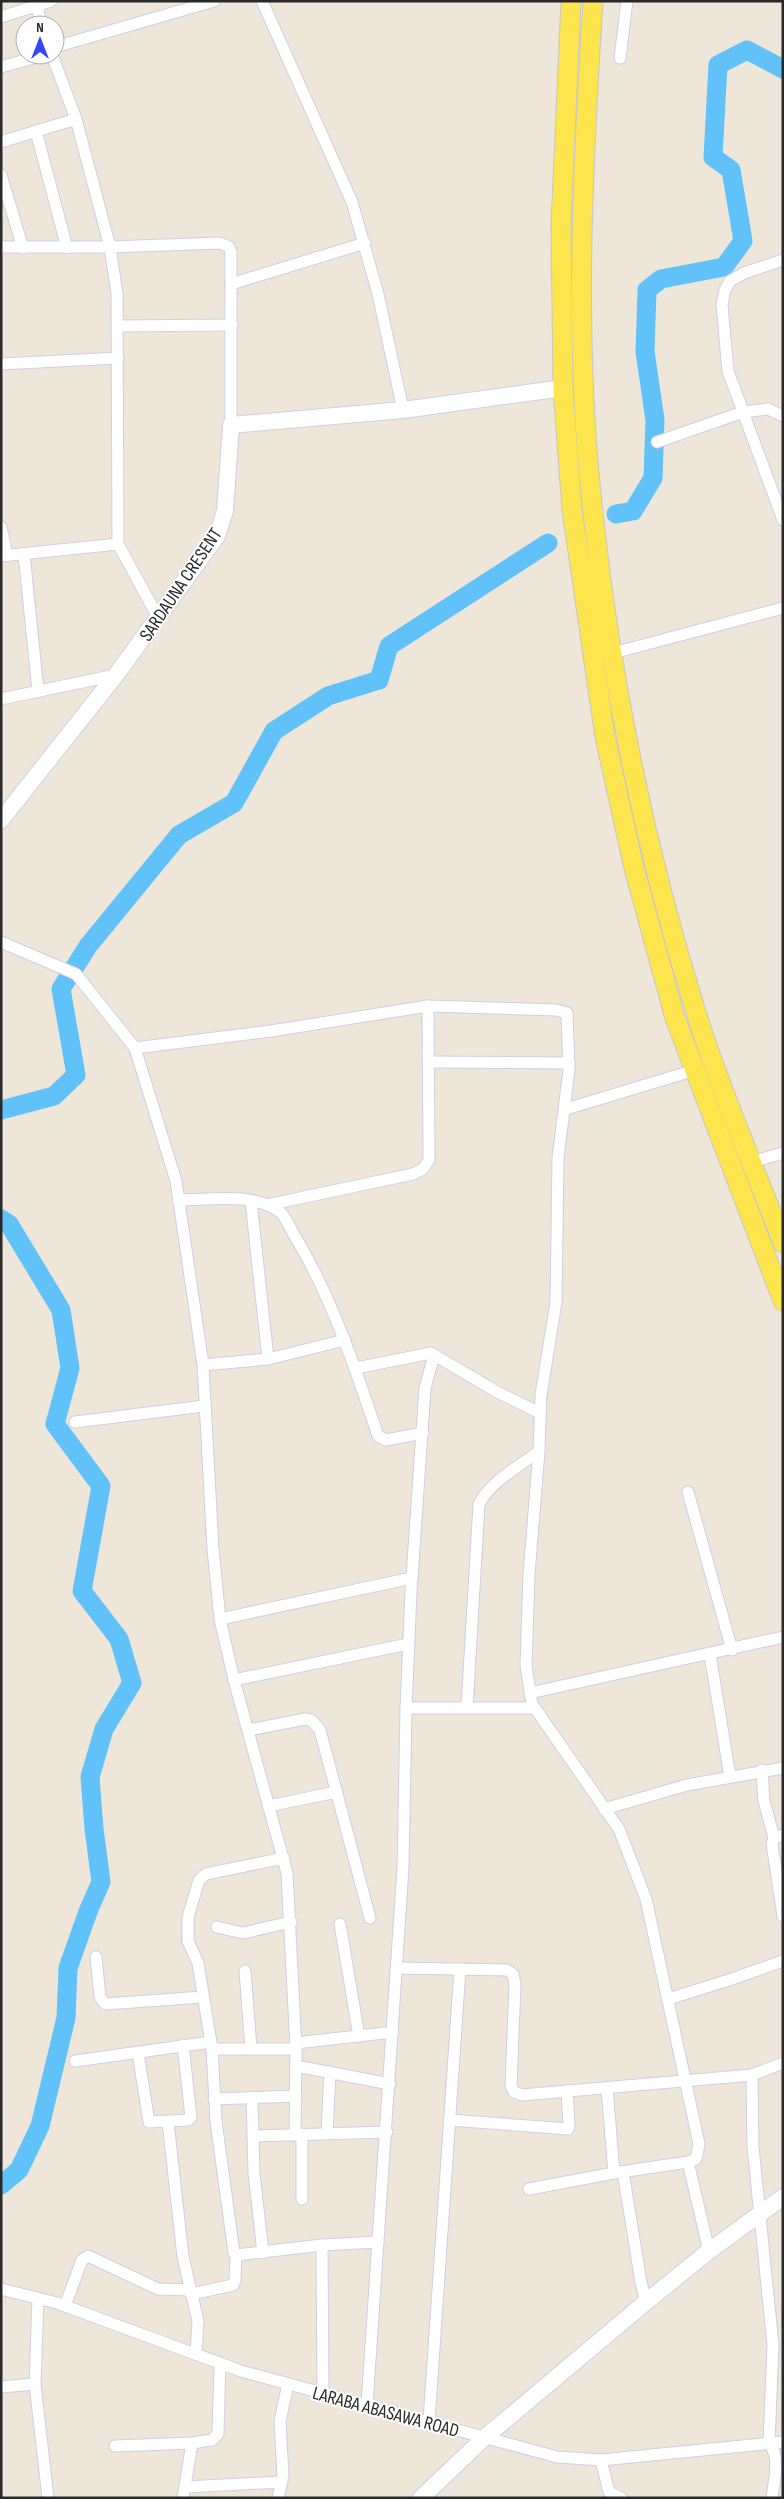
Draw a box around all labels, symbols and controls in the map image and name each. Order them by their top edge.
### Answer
north arrow [15,15,65,65]
text: N [36,19,44,36]
street label: SARDAUNA CRESENT [135,524,228,646]
street label: LARABA ABASAWA ROAD [310,2382,461,2443]

